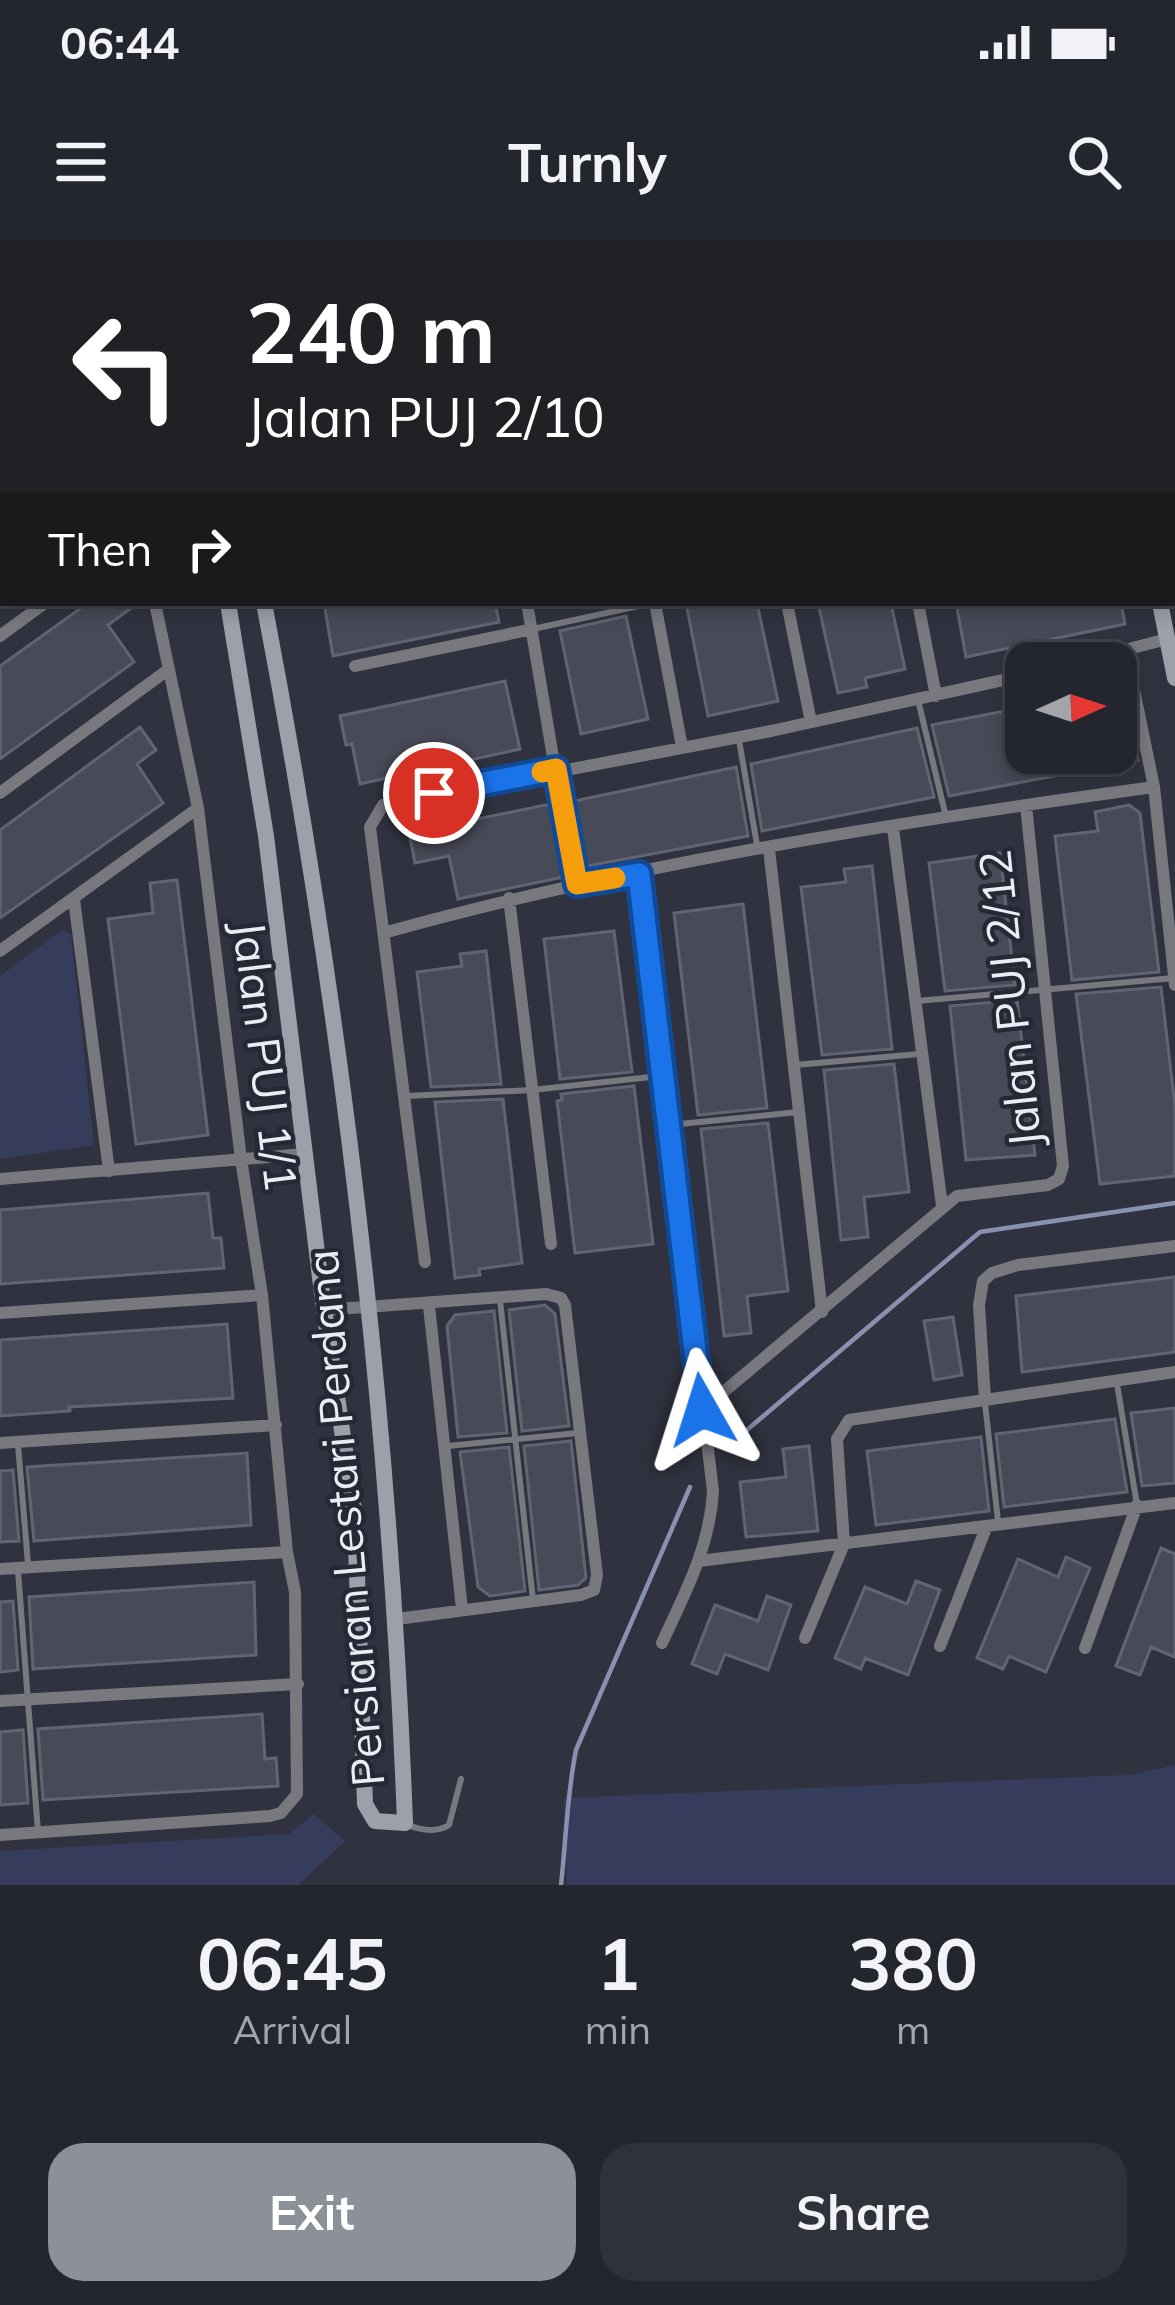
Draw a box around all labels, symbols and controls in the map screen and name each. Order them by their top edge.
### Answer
text: 06:44 [60,14,179,70]
text: Turnly [508,128,667,196]
icon: menu [48,129,114,195]
icon: search [1061,129,1127,195]
text: 240 m [246,279,496,384]
icon: left [48,288,204,444]
text: Jalan PUJ 2/10 [246,383,605,451]
icon: right [176,516,242,582]
text: Then [48,521,152,577]
north arrow [1005,642,1137,774]
map controls [1005,642,1137,774]
pin [383,742,485,844]
icon: arrive [401,760,467,826]
street label: Jalan PUJ 2/12 [966,848,1052,1151]
street label: Jalan PUJ 1/1 [222,918,310,1194]
street label: Persiaran Lestari Perdana [293,1247,395,1789]
position arrow [639,1347,765,1473]
text: 06:45 [197,1918,388,2008]
text: 1 [596,1918,640,2008]
text: 380 [848,1918,978,2008]
text: Arrival [233,2005,352,2054]
text: min [585,2005,651,2054]
text: m [896,2005,930,2054]
button: Exit [48,2143,576,2281]
button: Share [600,2143,1127,2281]

